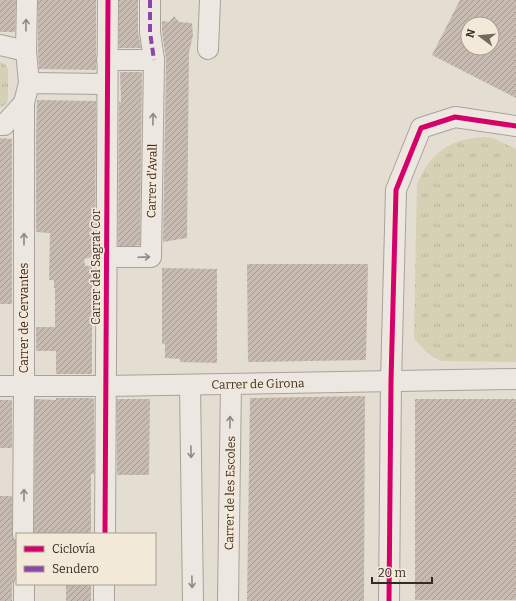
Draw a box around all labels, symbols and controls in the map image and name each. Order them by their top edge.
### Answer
north arrow [460,16,500,56]
one-way arrow [22,19,30,32]
text: N [463,27,478,39]
one-way arrow [149,113,157,126]
street label: Carrer d'Avall [144,143,160,218]
street label: Carrer del Sagrat Cor [89,208,103,325]
one-way arrow [20,233,28,246]
one-way arrow [138,253,151,260]
street label: Carrer de Cervantes [17,262,31,373]
street label: Carrer de Girona [211,376,305,392]
one-way arrow [226,416,234,429]
street label: Carrer de les Escoles [222,435,238,550]
one-way arrow [187,445,194,458]
one-way arrow [20,489,28,502]
legend [16,533,156,585]
text: Ciclovía [52,542,96,556]
scale bar [372,559,432,585]
text: Sendero [52,562,99,576]
text: 20 m [378,566,407,580]
one-way arrow [189,575,196,588]

